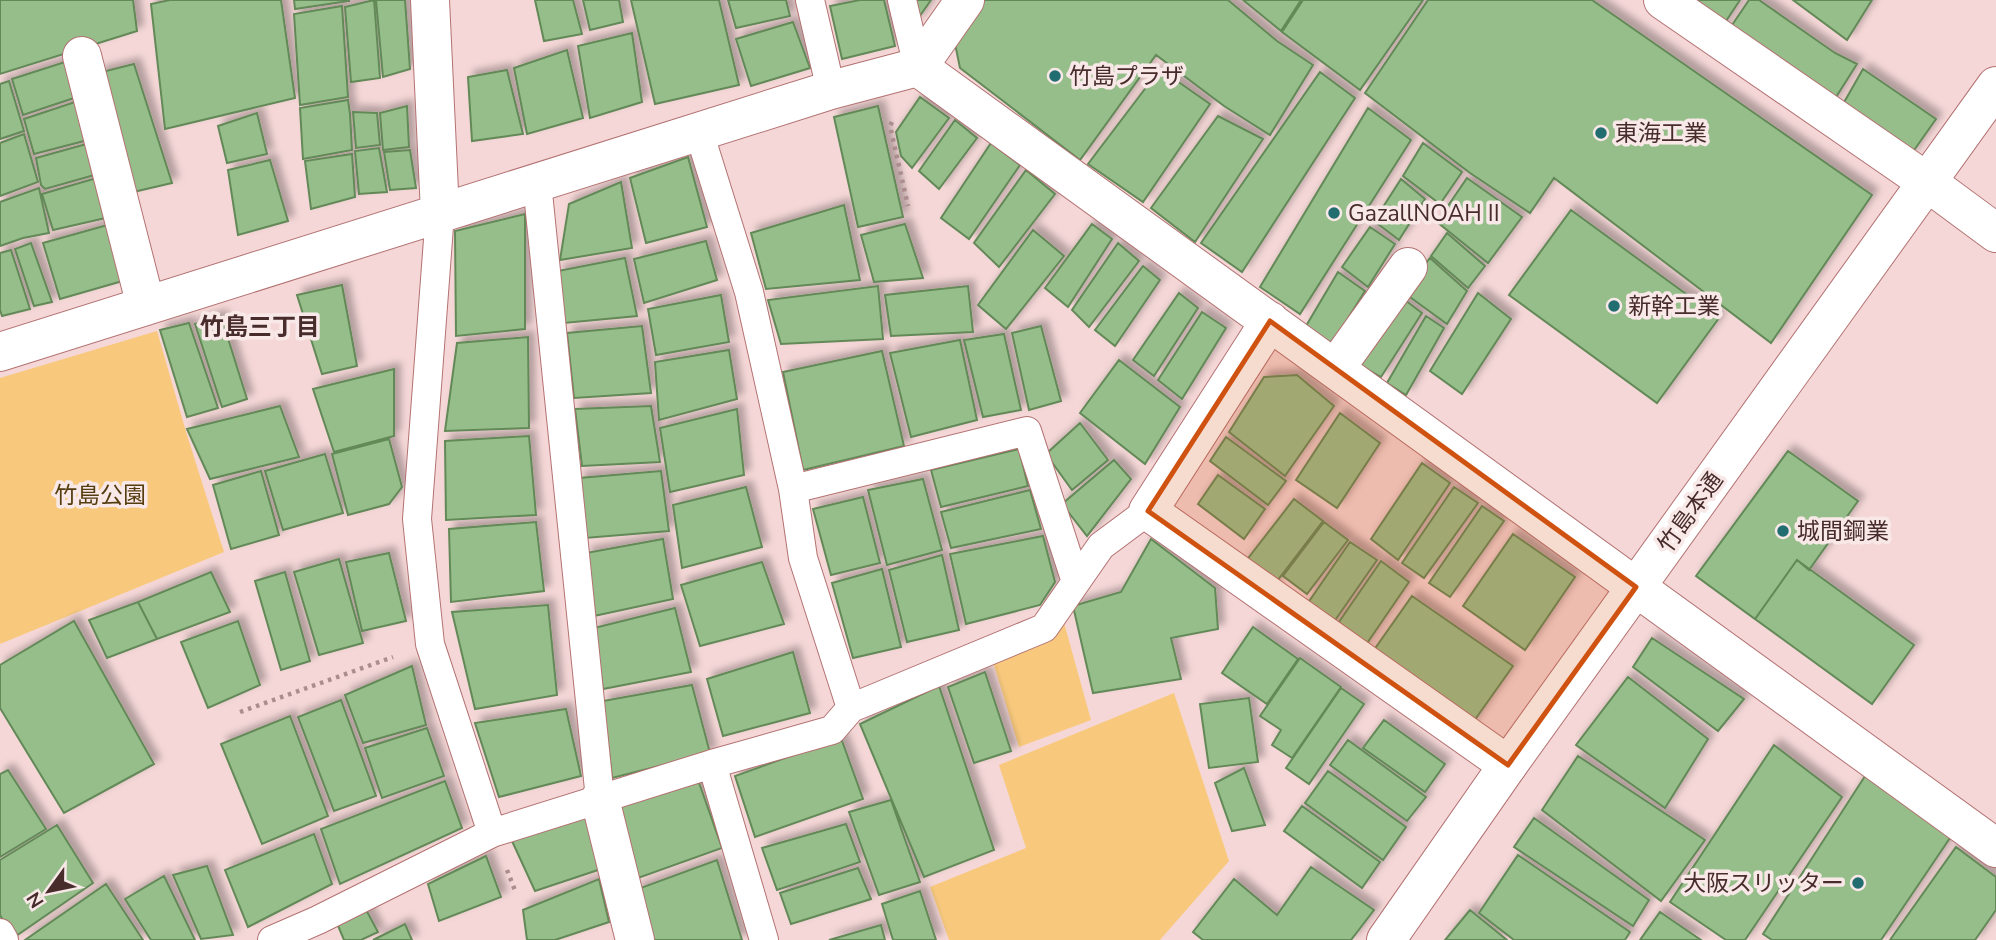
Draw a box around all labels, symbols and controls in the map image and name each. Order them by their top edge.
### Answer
place label: 竹島プラザ [1069,61,1184,92]
marker: 竹島プラザ [1047,68,1063,84]
place label: 東海工業 [1615,118,1707,149]
marker: 東海工業 [1593,125,1609,141]
place label: GazallNOAH II [1348,198,1500,229]
marker: GazallNOAH II [1326,205,1342,221]
place label: 新幹工業 [1628,291,1720,322]
marker: 新幹工業 [1606,298,1622,314]
district label: 竹島三丁目 [200,311,320,343]
street label: 竹島本通 [1651,466,1730,559]
park label: 竹島公園 [54,480,146,511]
place label: 城間鋼業 [1797,516,1889,547]
marker: 城間鋼業 [1775,523,1791,539]
north arrow [14,856,84,926]
place label: 大阪スリッター [1683,868,1844,899]
marker: 大阪スリッター [1850,875,1866,891]
text: N [21,887,50,913]

